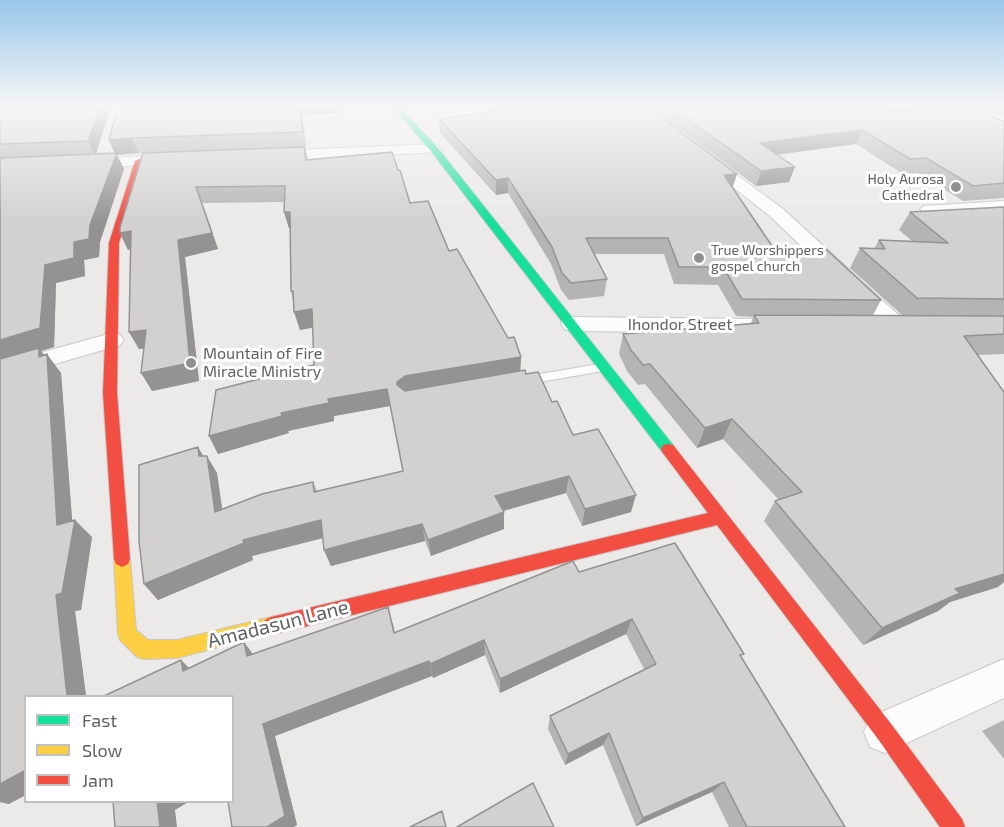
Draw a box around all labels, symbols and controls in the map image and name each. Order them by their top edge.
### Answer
place label: Holy Aurosa Cathedral [867,171,944,204]
marker: Holy Aurosa Cathedral [949,180,963,194]
place label: True Worshippers gospel church [711,242,824,274]
marker: True Worshippers gospel church [692,251,706,265]
street label: Ihondor Street [628,315,732,335]
place label: Mountain of Fire Miracle Ministry [203,344,322,382]
marker: Mountain of Fire Miracle Ministry [184,356,198,370]
street label: Amadasun Lane [205,595,351,653]
legend [24,695,234,803]
text: Fast [82,709,117,731]
text: Slow [82,739,122,761]
text: Jam [82,769,114,791]

